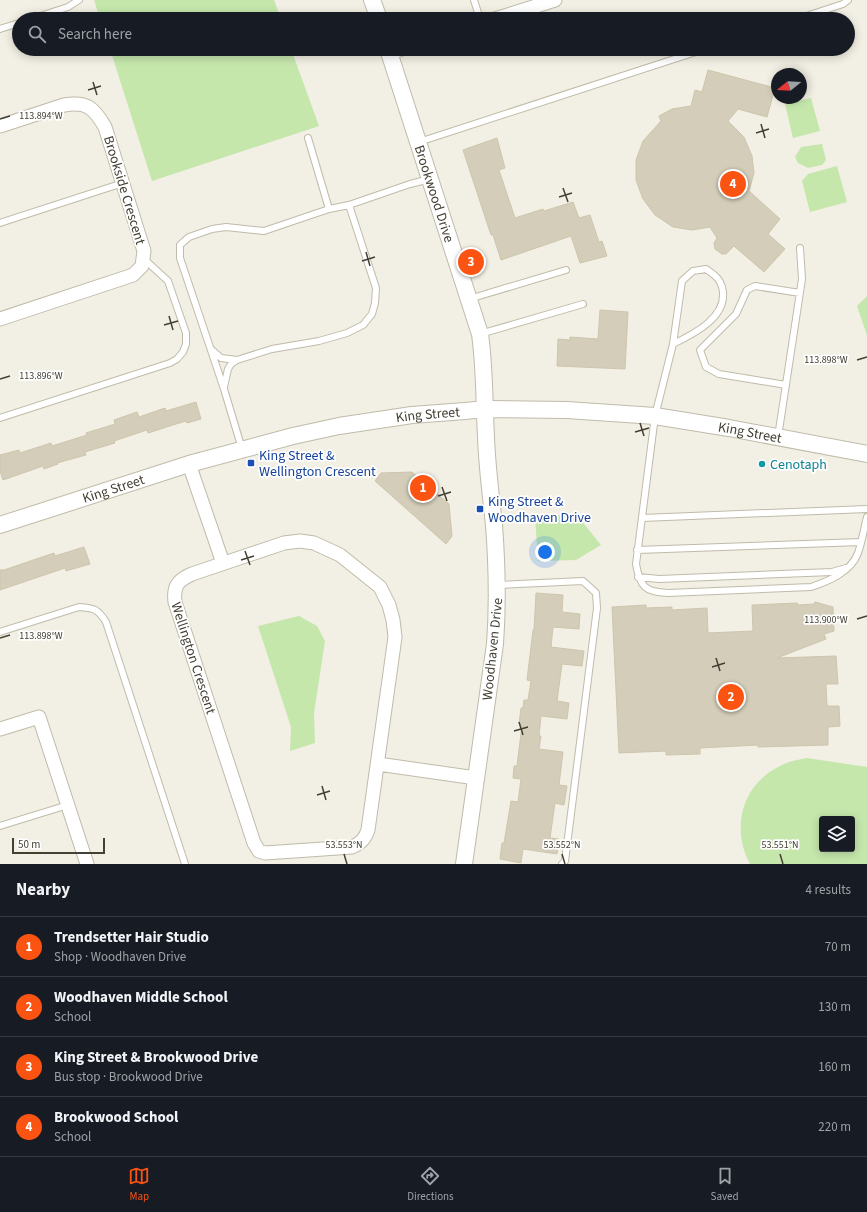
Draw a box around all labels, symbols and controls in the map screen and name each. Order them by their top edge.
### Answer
search box [12,12,855,56]
icon: search [26,23,48,45]
text: Search here [58,24,132,45]
north arrow [771,68,807,104]
text: 113.894°W [19,109,63,123]
street label: Brookside Crescent [98,133,150,247]
street label: Brookwood Drive [409,143,459,245]
pin: 4 [720,169,746,199]
pin: 3 [458,247,484,277]
text: 113.898°W [804,353,848,367]
text: 113.896°W [19,369,63,383]
street label: King Street [395,402,461,428]
street label: King Street [717,417,783,449]
place label: King Street & Wellington Crescent [259,446,376,482]
place label: Cenotaph [770,455,827,475]
marker: King Street & Wellington Crescent [246,458,256,468]
marker: Cenotaph [757,459,767,469]
street label: King Street [80,470,147,509]
pin: 1 [410,473,436,503]
place label: King Street & Woodhaven Drive [488,492,591,528]
marker: King Street & Woodhaven Drive [475,504,485,514]
your location [535,542,555,562]
street label: Woodhaven Drive [478,597,508,701]
street label: Wellington Crescent [165,600,221,717]
text: 113.900°W [804,613,848,627]
text: 113.898°W [19,629,63,643]
pin: 2 [718,682,744,712]
map controls [819,816,855,852]
button: layers [819,816,855,852]
scale bar [12,836,105,855]
text: 50 m [18,837,40,852]
text: 53.553°N [325,838,363,852]
text: 53.552°N [543,838,581,852]
text: 53.551°N [761,838,799,852]
text: Nearby [16,878,70,902]
text: 4 results [806,881,851,899]
text: Trendsetter Hair Studio [54,927,209,948]
text: 1 [26,938,32,956]
text: 70 m [825,938,851,956]
text: Shop · Woodhaven Drive [54,948,186,966]
text: Woodhaven Middle School [54,987,228,1008]
text: 2 [26,998,32,1016]
text: 130 m [818,998,851,1016]
text: School [54,1008,91,1026]
text: King Street & Brookwood Drive [54,1047,258,1068]
text: 3 [26,1058,32,1076]
text: 160 m [818,1058,851,1076]
text: Bus stop · Brookwood Drive [54,1068,203,1086]
text: Brookwood School [54,1107,178,1128]
text: 4 [26,1118,32,1136]
text: 220 m [818,1118,851,1136]
text: School [54,1128,91,1146]
tab: Map [128,1165,150,1204]
tab: Directions [407,1165,454,1204]
tab: Saved [711,1165,739,1204]

